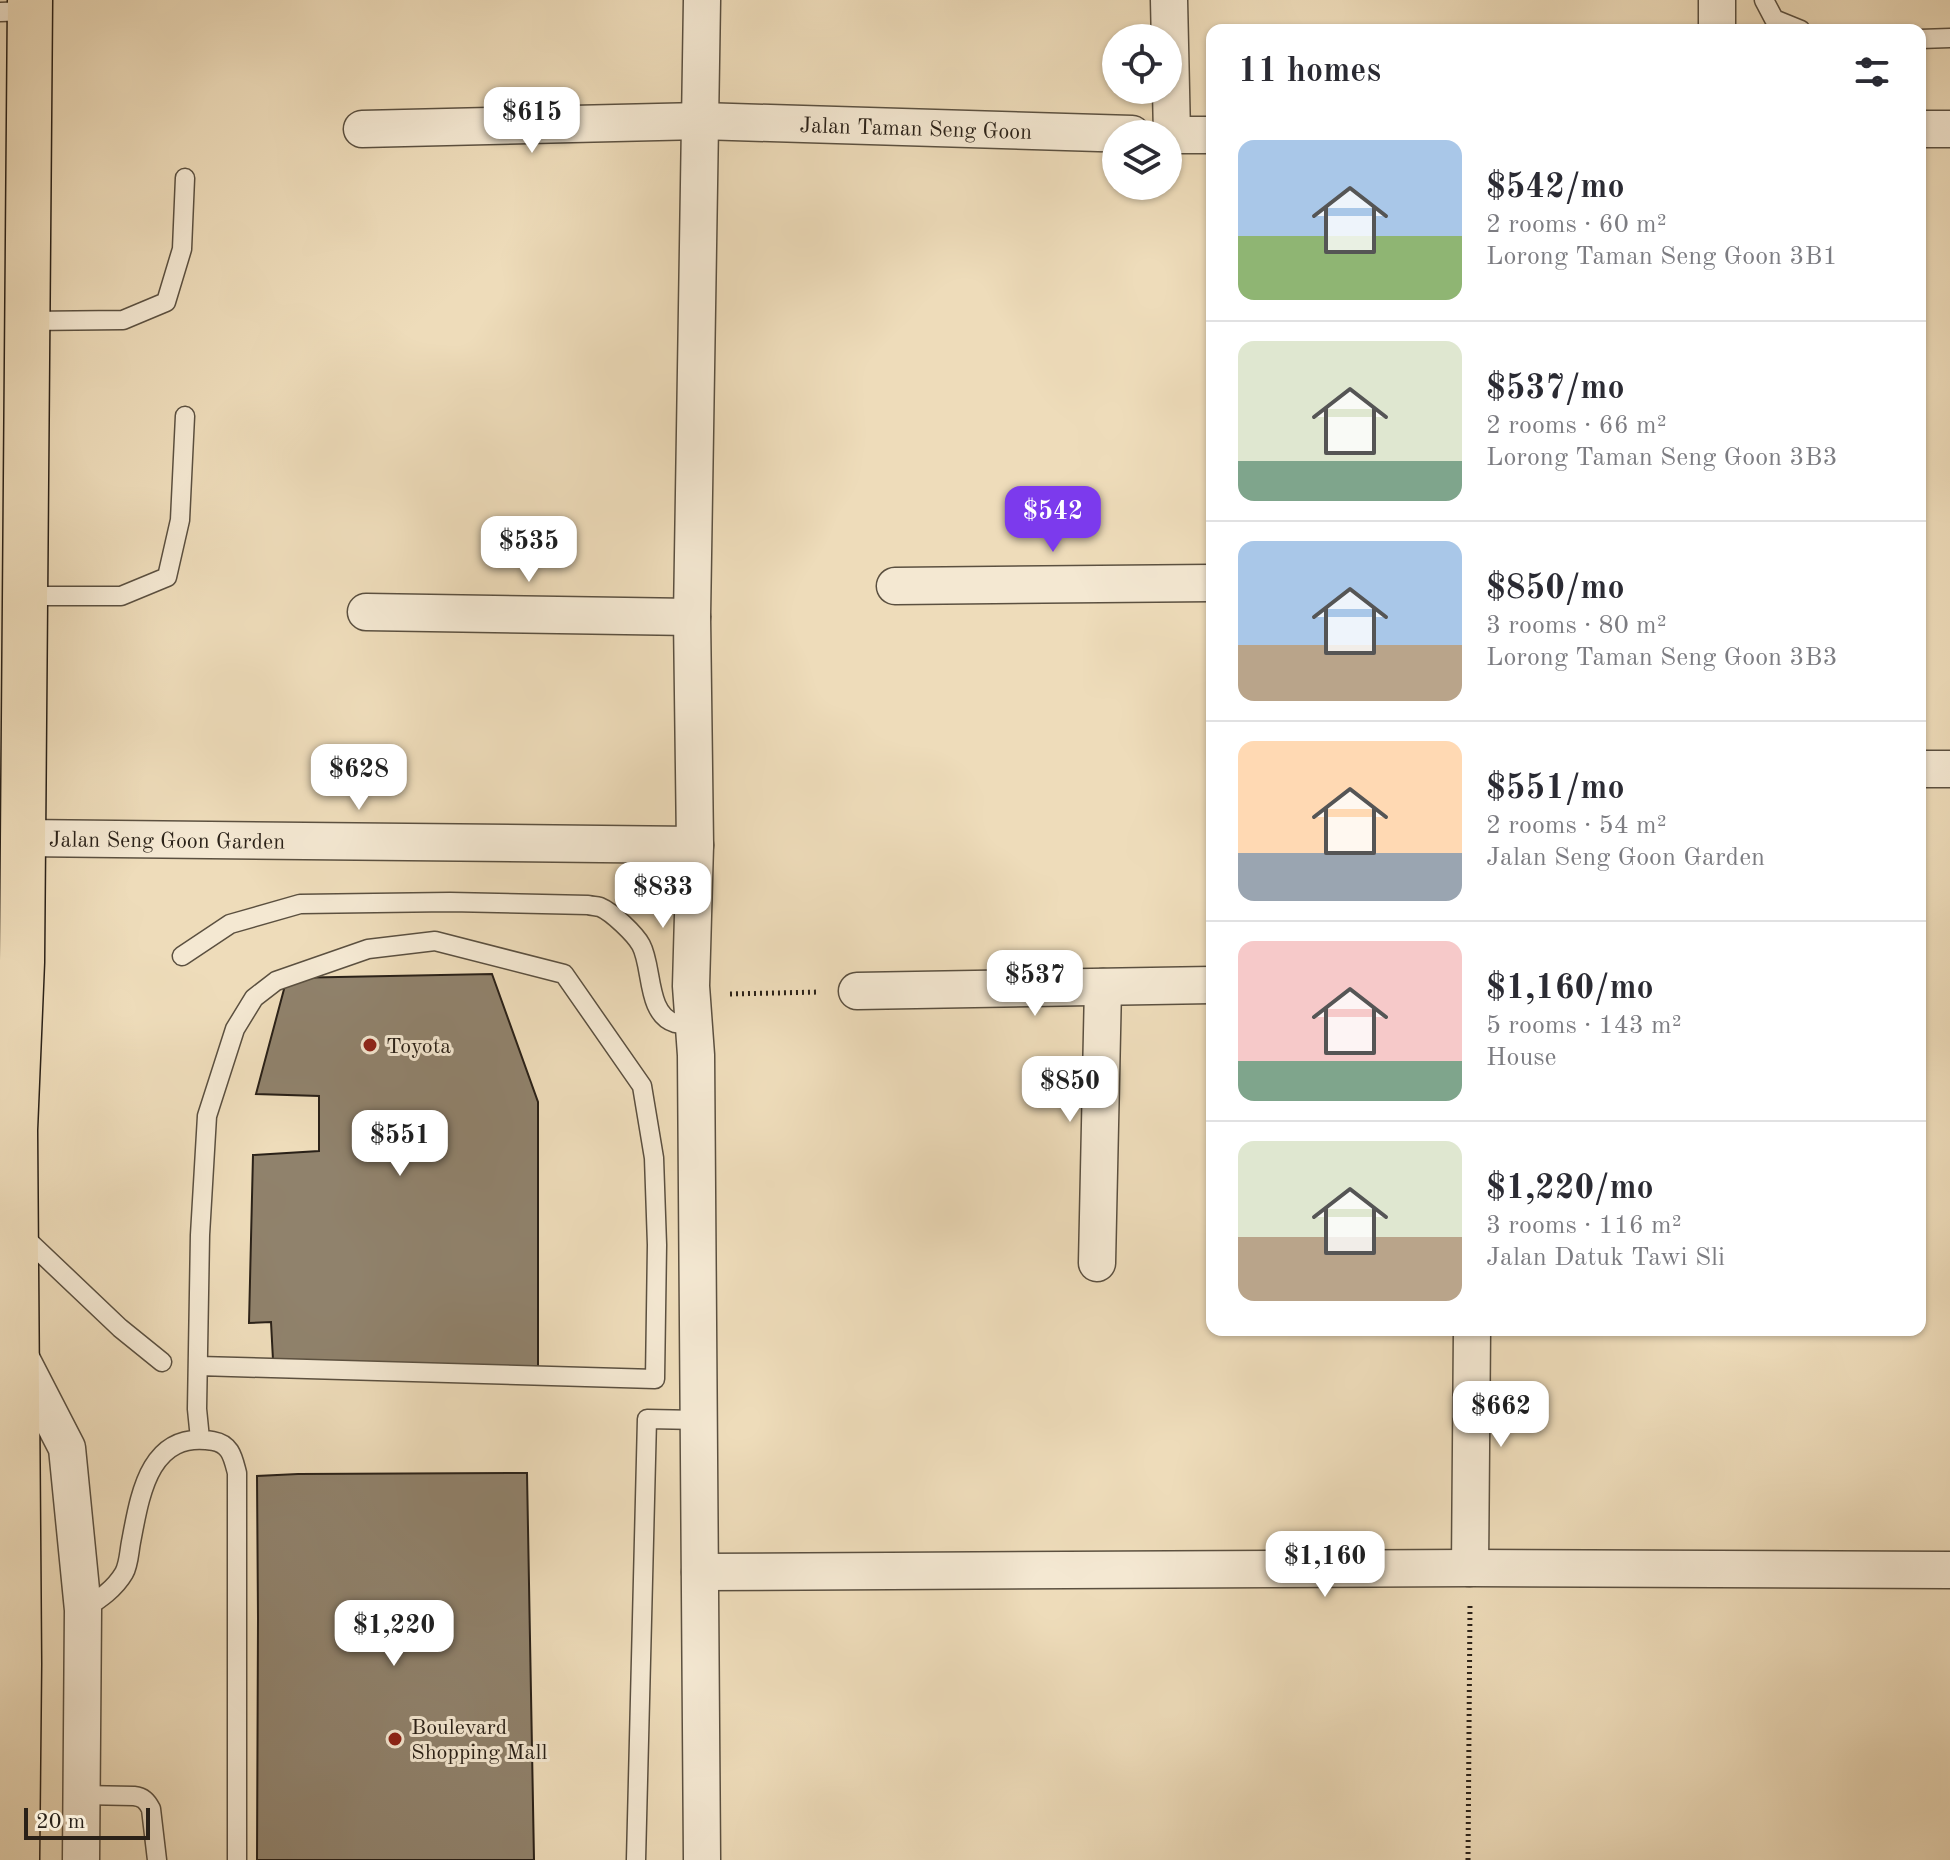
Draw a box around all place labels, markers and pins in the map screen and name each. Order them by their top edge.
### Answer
pin: $615 [485,87,579,155]
pin: $542 [1006,486,1100,554]
pin: $535 [482,516,576,584]
pin: $628 [312,744,406,812]
pin: $833 [616,862,710,930]
pin: $537 [988,950,1082,1018]
marker: Toyota [361,1036,379,1054]
place label: Toyota [386,1036,451,1058]
pin: $850 [1023,1056,1117,1124]
pin: $551 [353,1110,447,1178]
pin: $662 [1454,1381,1548,1449]
pin: $1,160 [1260,1531,1390,1599]
pin: $1,220 [329,1600,459,1668]
place label: Boulevard Shopping Mall [411,1717,547,1764]
marker: Boulevard Shopping Mall [386,1730,404,1748]

